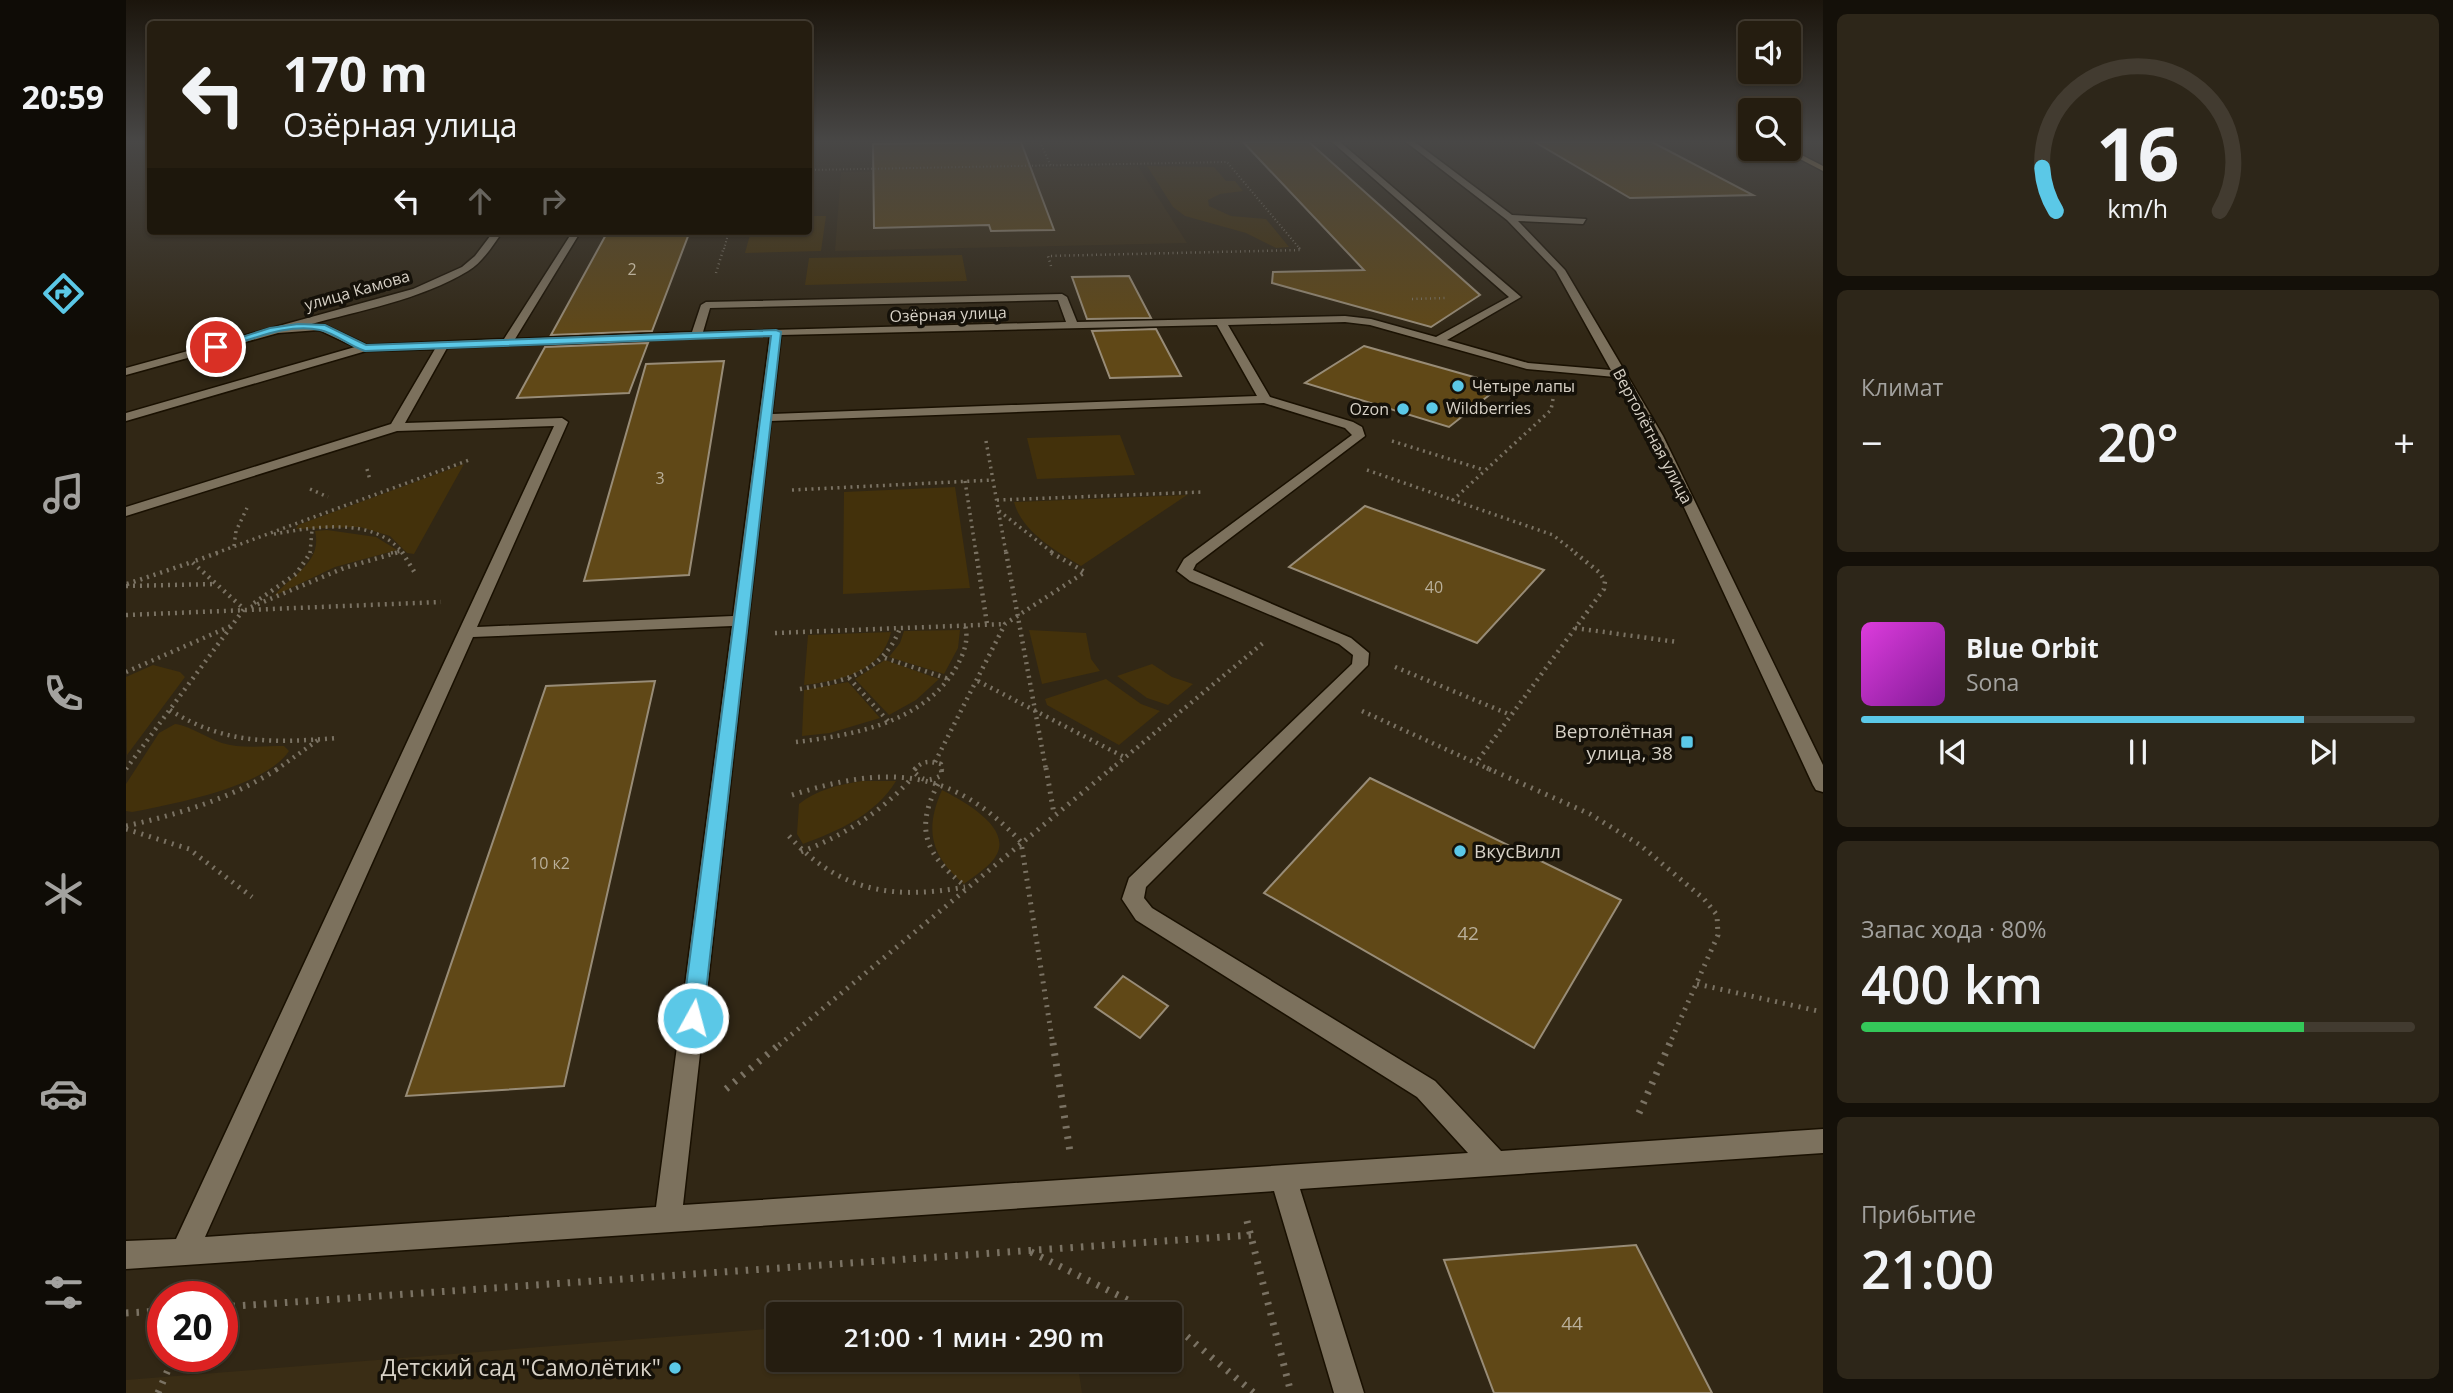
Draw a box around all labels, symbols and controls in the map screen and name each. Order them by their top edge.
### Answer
map controls [1738,21,1801,161]
button: sound [1738,21,1801,84]
text: 170 m [283,40,428,106]
icon: left [168,49,259,140]
text: 20:59 [22,75,104,118]
button: search [1738,98,1801,161]
text: Озёрная улица [283,103,517,146]
text: 16 [2096,103,2180,202]
icon: left [388,182,426,220]
icon: ahead [461,182,499,220]
icon: right [534,182,572,220]
text: km/h [2108,191,2168,225]
house number: 2 [627,258,637,280]
street label: улица Камова [302,264,412,316]
icon: directions [39,269,88,318]
street label: Озёрная улица [889,301,1007,327]
pin [186,317,246,377]
icon: arrive [197,328,235,366]
street label: Вертолётная улица [1608,365,1698,507]
text: Климат [1861,371,1943,403]
place label: Четыре лапы [1472,375,1575,397]
marker: Четыре лапы [1450,378,1466,394]
place label: Wildberries [1446,397,1531,419]
place label: Ozon [1350,398,1389,420]
marker: Wildberries [1424,400,1440,416]
marker: Ozon [1395,401,1411,417]
text: 20° [2097,406,2179,477]
text: − [1861,416,1883,468]
text: + [2393,416,2415,468]
house number: 3 [655,467,665,489]
icon: music [39,469,88,518]
house number: 40 [1425,576,1443,598]
text: Blue Orbit [1966,630,2099,666]
text: Sona [1966,666,2019,698]
icon: phone [39,669,88,718]
place label: Вертолётная улица, 38 [1554,718,1673,766]
icon: previous [1934,733,1972,771]
icon: pause [2119,733,2157,771]
icon: next [2304,733,2342,771]
marker: Вертолётная улица, 38 [1679,734,1695,750]
place label: ВкусВилл [1474,838,1561,864]
marker: ВкусВилл [1452,843,1468,859]
house number: 10 к2 [530,852,570,874]
icon: climate [39,869,88,918]
text: Запас хода · 80% [1861,913,2046,945]
house number: 42 [1457,920,1479,946]
text: 400 km [1861,948,2043,1019]
position arrow [656,981,730,1055]
icon: car [39,1069,88,1118]
text: Прибытие [1861,1198,1976,1230]
text: 21:00 [1861,1233,1994,1304]
icon: filters [39,1268,88,1317]
speed limit sign: 20 [147,1281,238,1372]
house number: 44 [1561,1310,1583,1336]
text: 21:00 · 1 мин · 290 m [844,1319,1104,1355]
place label: Детский сад "Самолётик" [381,1351,661,1383]
marker: Детский сад "Самолётик" [667,1360,683,1376]

